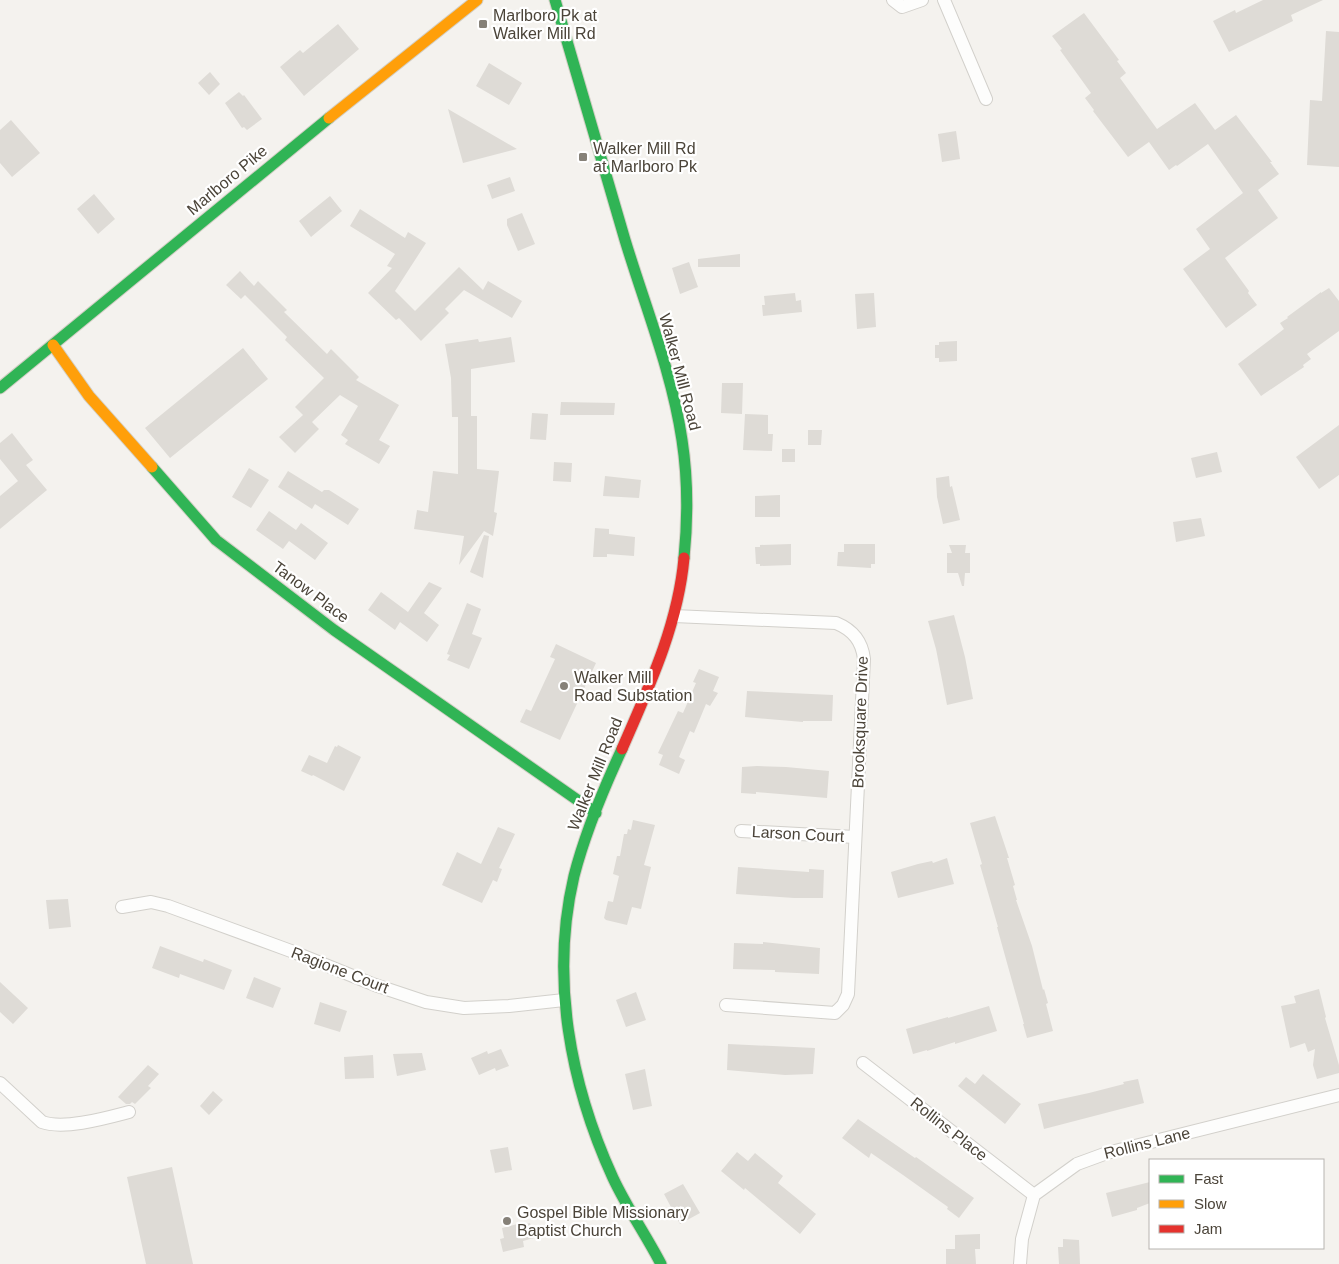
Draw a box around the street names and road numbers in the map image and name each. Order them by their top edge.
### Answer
street label: Marlboro Pike [184,142,270,218]
street label: Walker Mill Road [656,312,704,432]
street label: Tanow Place [270,558,352,626]
street label: Brooksquare Drive [849,655,871,789]
street label: Walker Mill Road [565,715,625,833]
street label: Larson Court [751,823,845,845]
street label: Ragione Court [289,944,392,997]
street label: Rollins Place [907,1094,991,1164]
street label: Rollins Lane [1102,1124,1192,1162]

